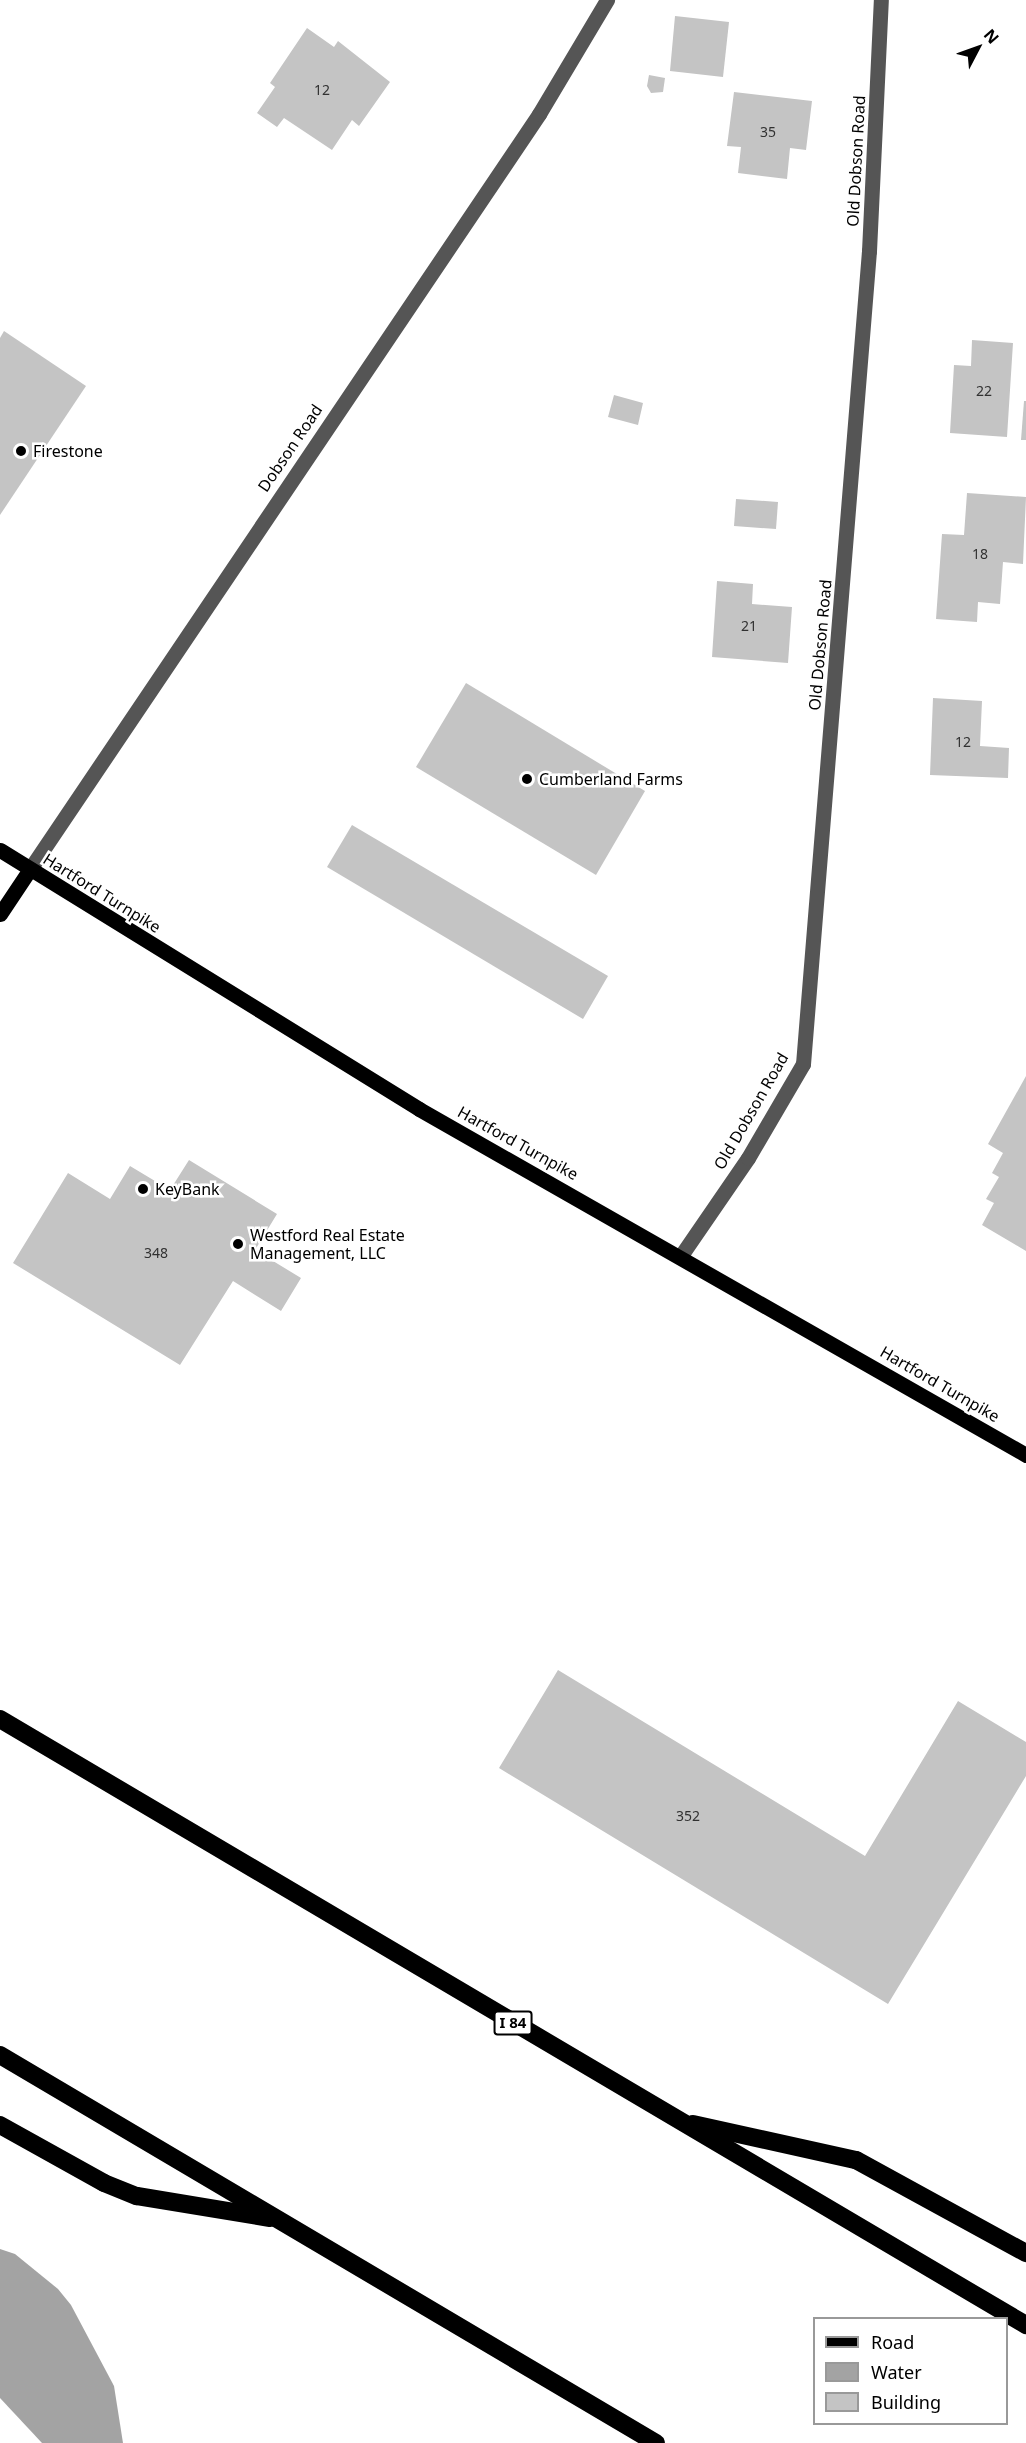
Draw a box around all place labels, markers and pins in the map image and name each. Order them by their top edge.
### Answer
place label: Firestone [33,441,103,461]
marker: Firestone [14,444,28,458]
place label: Cumberland Farms [539,769,683,789]
marker: Cumberland Farms [520,772,534,786]
place label: KeyBank [155,1179,220,1199]
marker: KeyBank [136,1182,150,1196]
place label: Westford Real Estate Management, LLC [250,1225,405,1263]
marker: Westford Real Estate Management, LLC [231,1237,245,1251]

